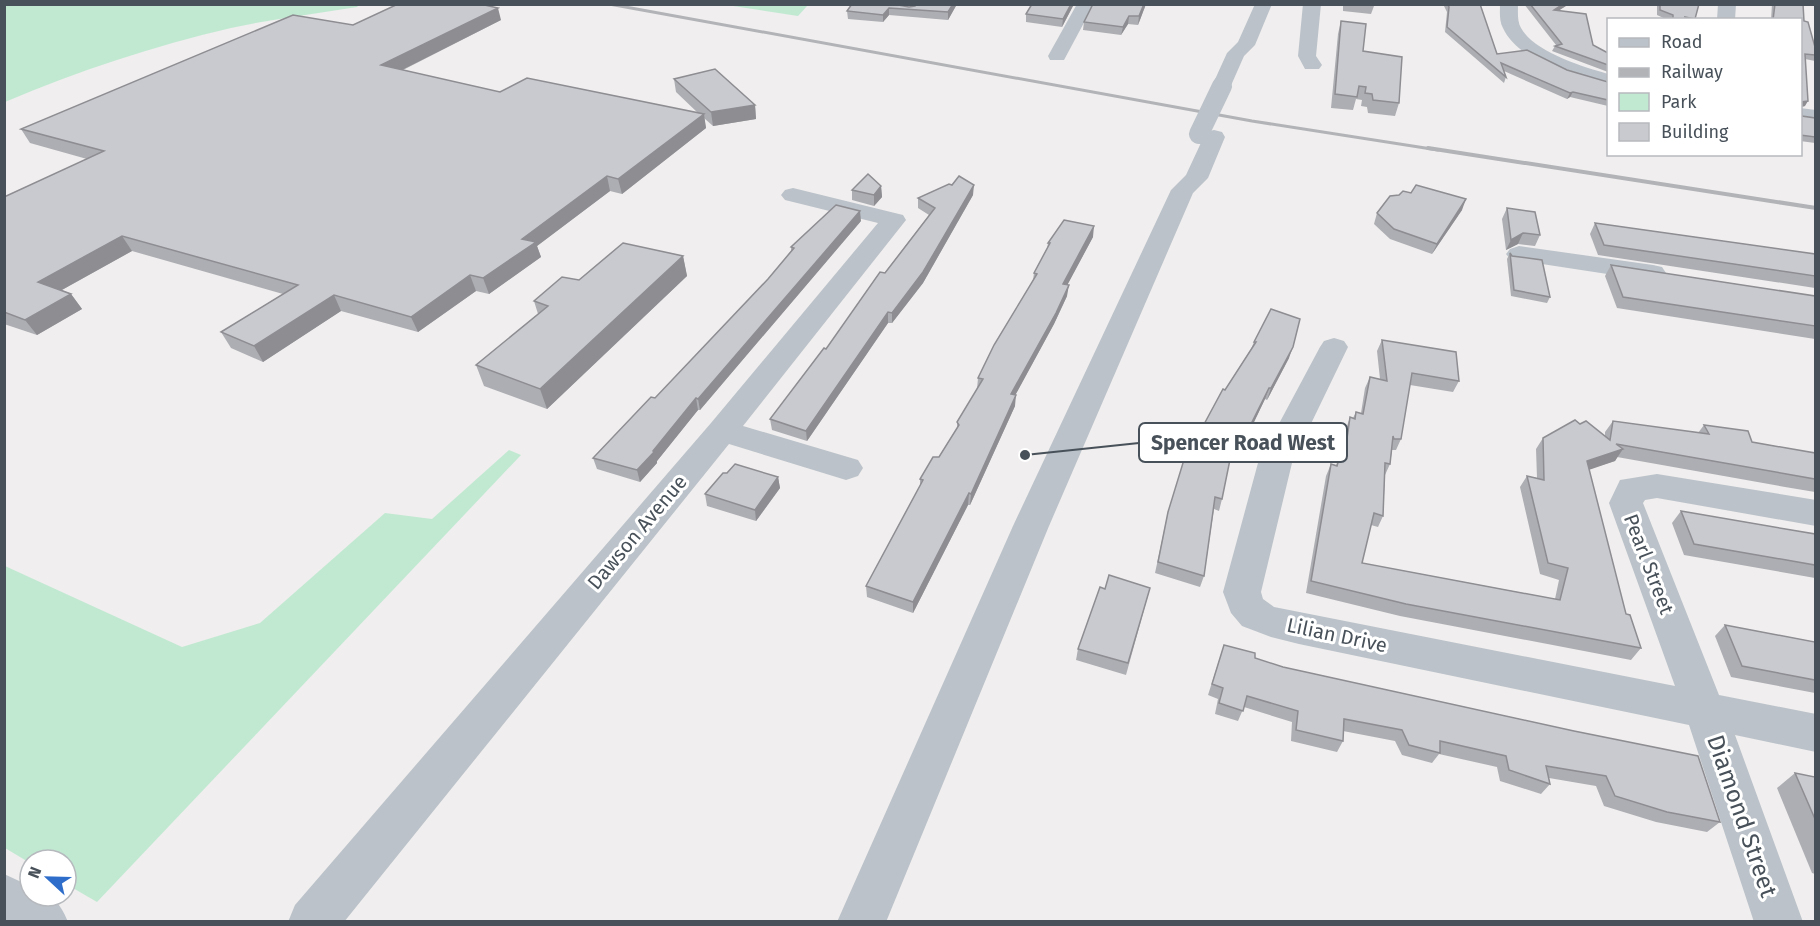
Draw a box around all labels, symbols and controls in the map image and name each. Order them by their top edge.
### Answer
legend [1607,18,1802,156]
text: Road [1661,31,1703,53]
text: Railway [1661,61,1723,83]
text: Park [1661,91,1697,113]
text: Building [1661,121,1729,143]
callout: Spencer Road West [1139,423,1347,462]
text: Spencer Road West [1151,430,1336,456]
street label: Dawson Avenue [582,470,692,594]
street label: Pearl Street [1619,510,1679,618]
street label: Lilian Drive [1285,613,1389,657]
street label: Diamond Street [1701,731,1783,901]
north arrow [18,848,78,908]
text: N [24,864,45,881]

